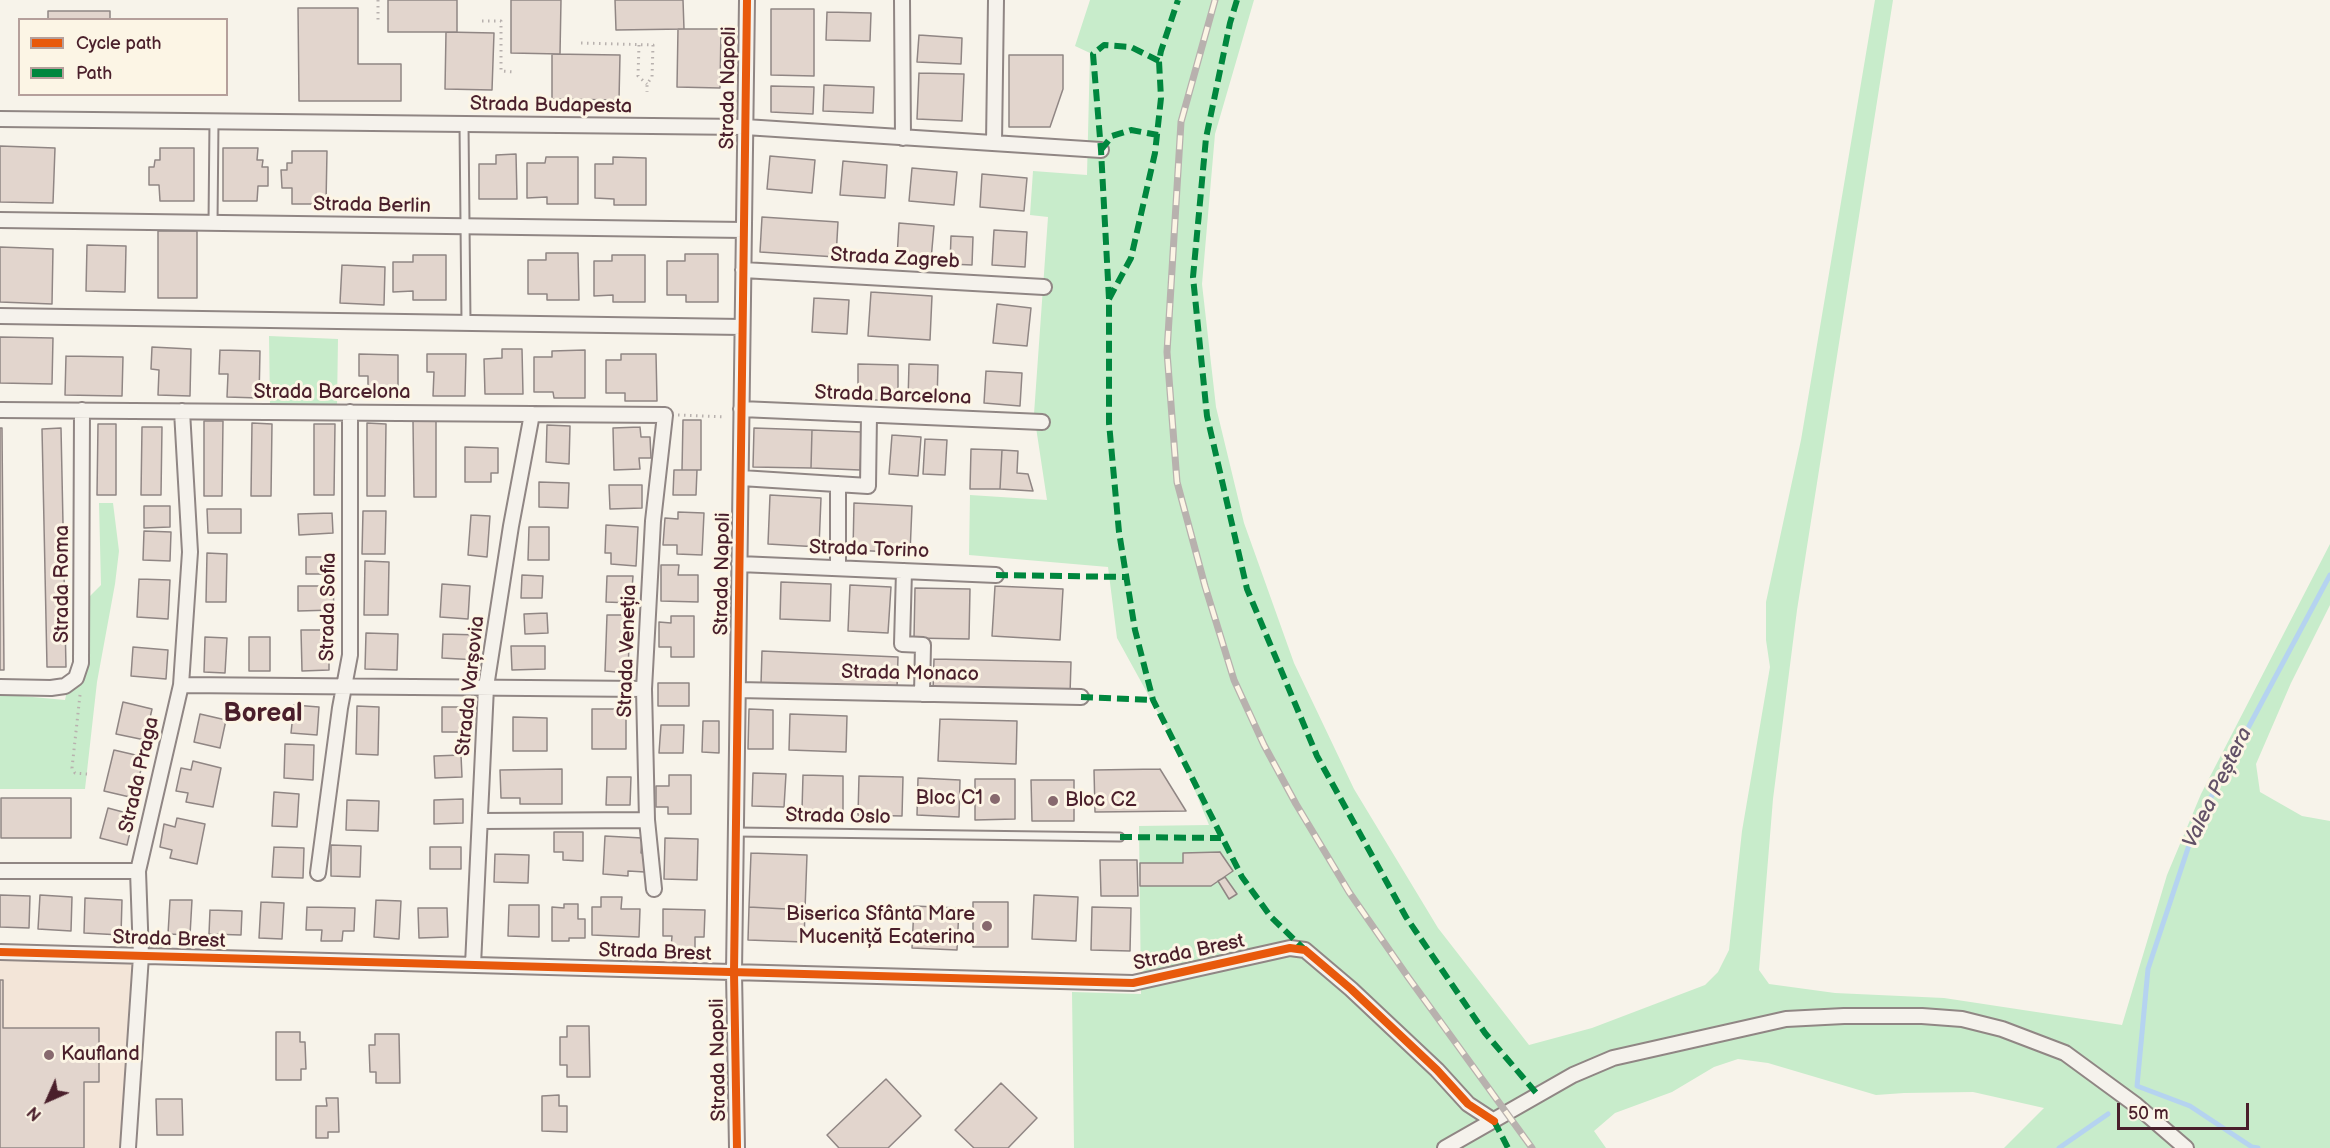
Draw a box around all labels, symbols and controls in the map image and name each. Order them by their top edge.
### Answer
legend [18,18,228,96]
street label: Strada Napoli [716,26,742,150]
text: Cycle path [76,33,162,54]
text: Path [76,63,112,84]
street label: Strada Budapesta [470,93,632,119]
street label: Strada Berlin [313,193,431,219]
street label: Strada Zagreb [830,244,960,274]
street label: Strada Barcelona [253,381,411,405]
street label: Strada Barcelona [814,381,972,411]
street label: Strada Napoli [710,512,736,636]
street label: Strada Roma [51,525,75,643]
street label: Strada Torino [808,536,930,564]
street label: Strada Sofia [316,552,342,662]
street label: Strada Veneția [614,584,642,718]
street label: Strada Varșovia [452,615,490,757]
street label: Strada Monaco [841,661,979,687]
district label: Boreal [223,698,303,730]
street label: Strada Praga [115,715,165,835]
water label: Valea Peștera [2178,723,2258,853]
place label: Bloc C1 [916,787,983,811]
place label: Bloc C2 [1065,789,1136,813]
marker: Bloc C1 [988,792,1002,806]
marker: Bloc C2 [1046,794,1060,808]
street label: Strada Oslo [785,804,891,830]
place label: Biserica Sfânta Mare Muceniță Ecaterina [786,903,975,950]
marker: Biserica Sfânta Mare Muceniță Ecaterina [980,919,994,933]
street label: Strada Brest [112,926,226,954]
street label: Strada Brest [1131,930,1247,976]
street label: Strada Brest [598,939,712,967]
street label: Strada Napoli [706,998,732,1122]
place label: Kaufland [61,1043,140,1067]
marker: Kaufland [42,1048,56,1062]
north arrow [18,1070,78,1130]
scale bar [2120,1091,2252,1129]
text: N [24,1102,46,1124]
text: 50 m [2128,1103,2169,1124]

